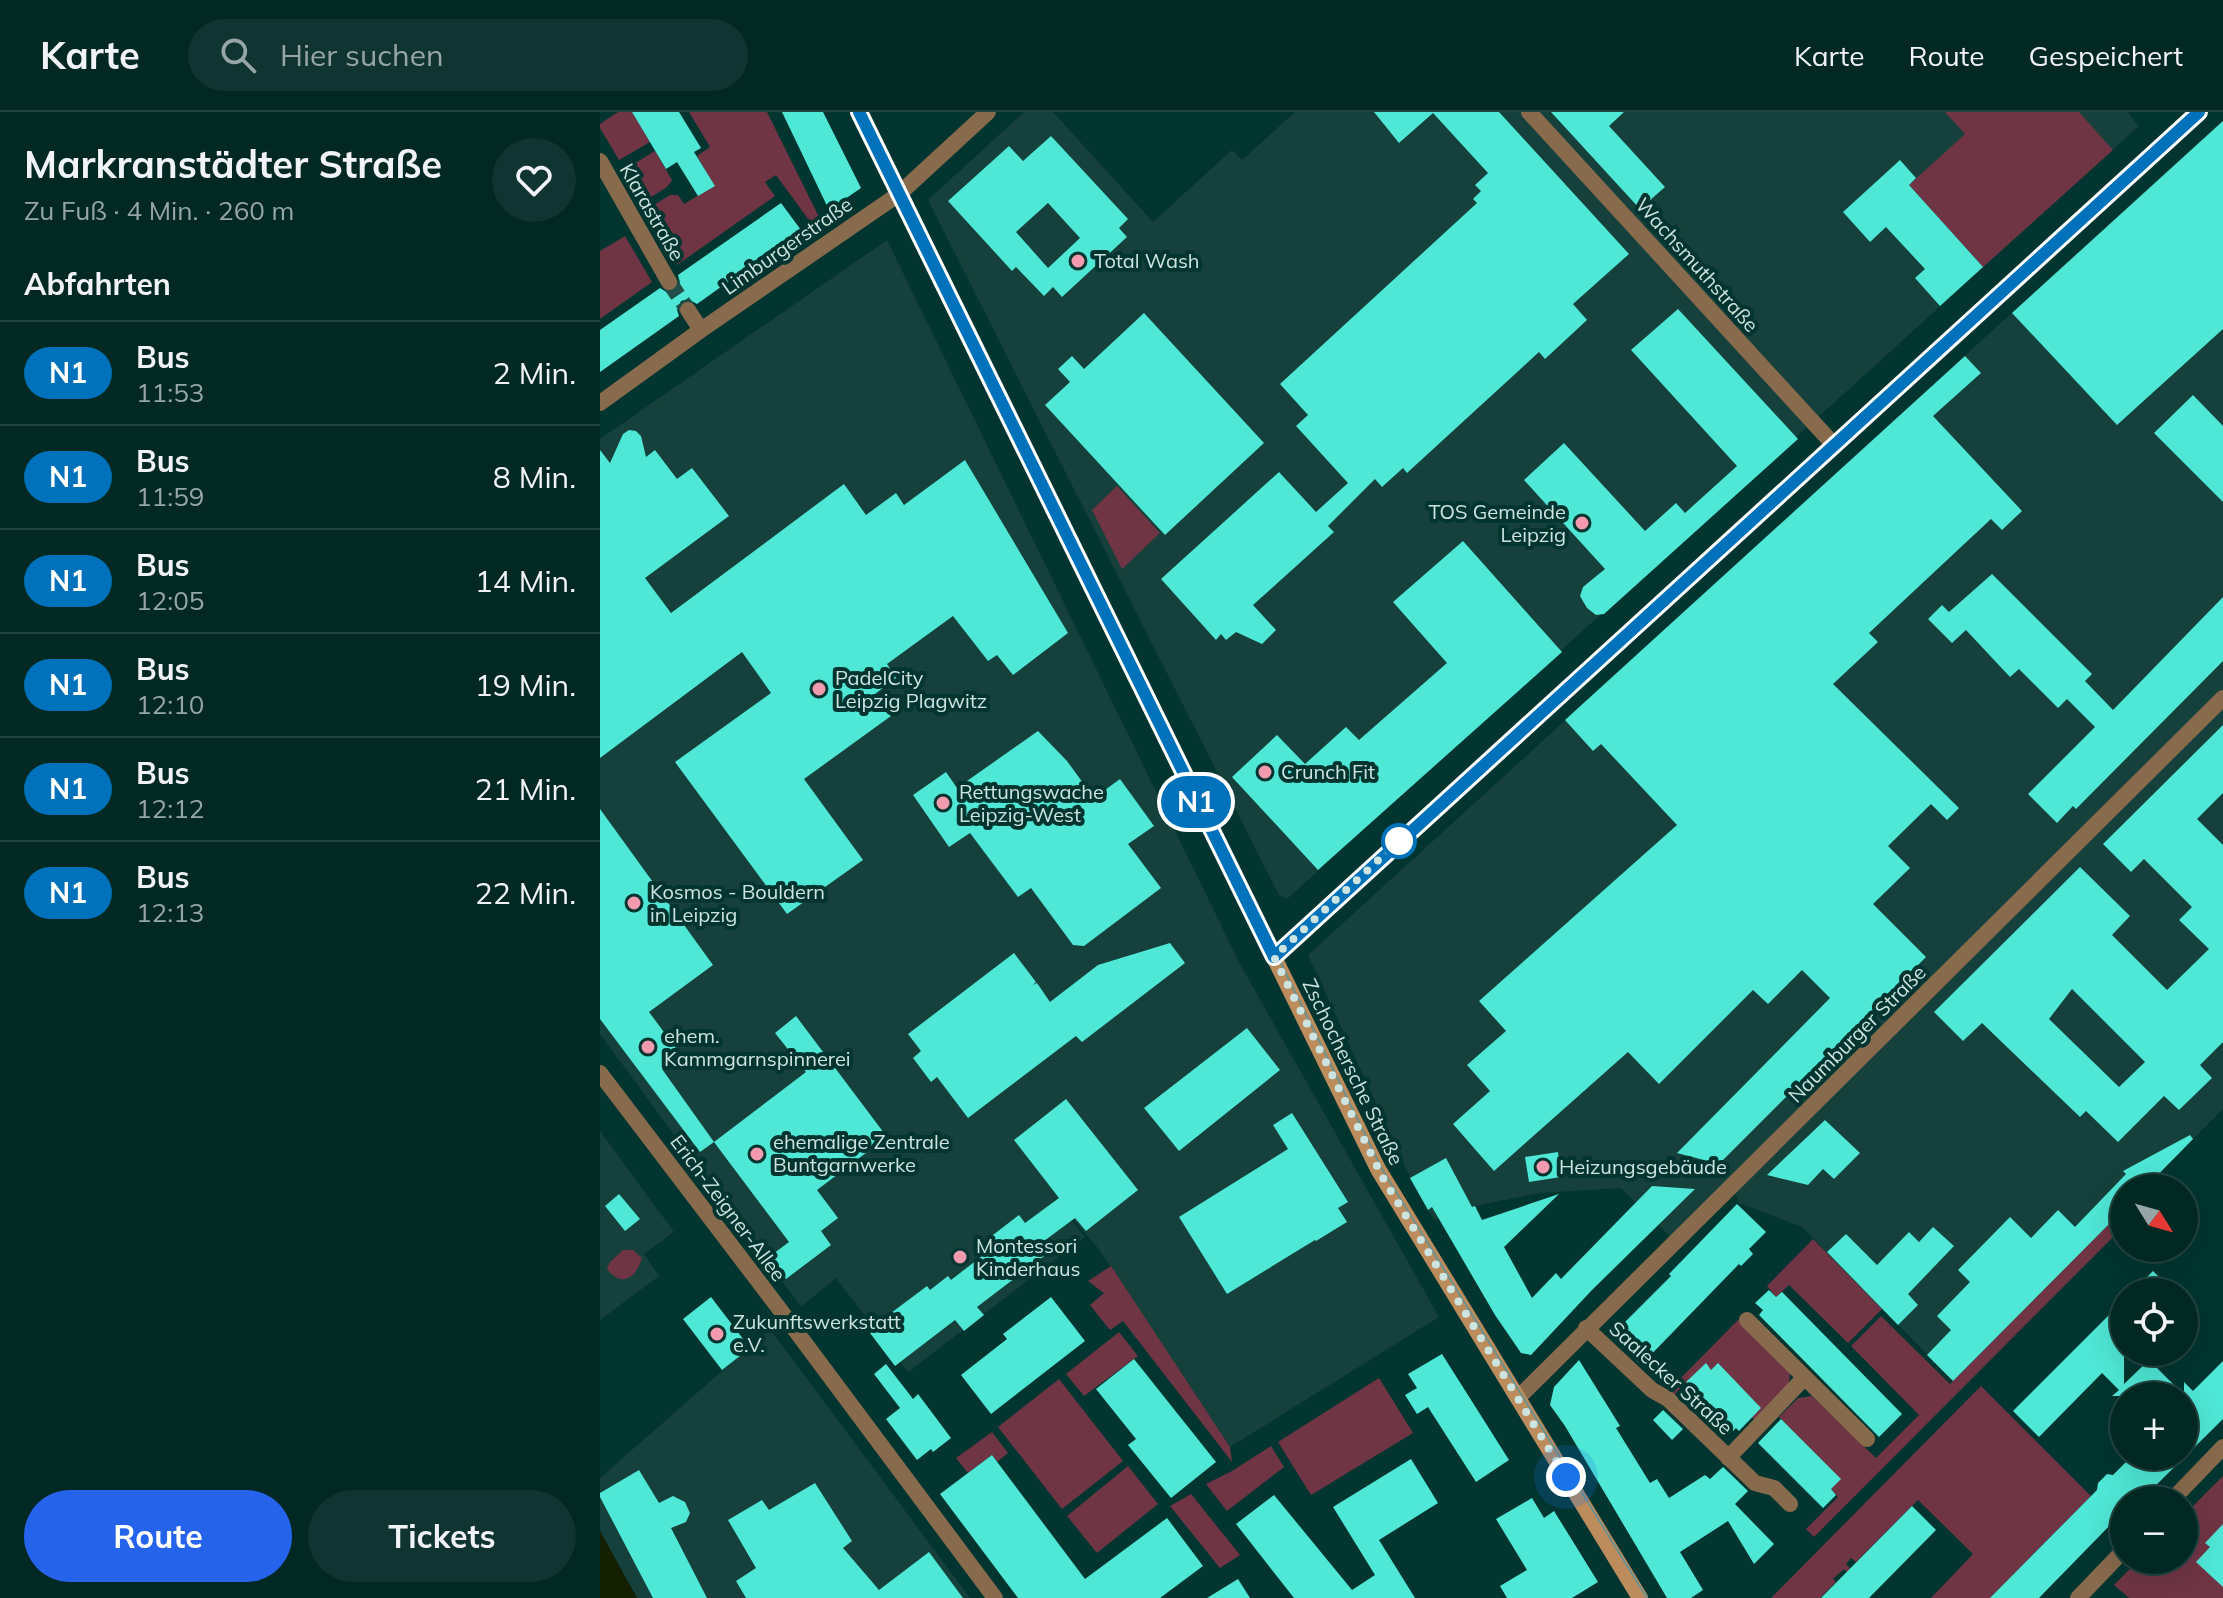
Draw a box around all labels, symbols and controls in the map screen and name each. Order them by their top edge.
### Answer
search box [188,19,748,91]
text: Karte [40,31,140,79]
icon: search [216,33,260,77]
text: Hier suchen [280,36,444,74]
text: Karte [1794,38,1864,73]
text: Route [1908,38,1985,73]
text: Gespeichert [2029,38,2183,73]
button: heart [492,138,576,222]
text: Markranstädter Straße [24,140,442,188]
street label: Klarastraße [615,159,690,265]
street label: Limburgerstraße [717,191,857,300]
street label: Wachsmuthstraße [1631,192,1764,337]
text: Zu Fuß · 4 Min. · 260 m [24,194,294,227]
place label: Total Wash [1094,248,1200,273]
marker: Total Wash [1069,252,1087,270]
text: Abfahrten [24,265,171,303]
text: Bus [136,338,190,376]
text: 2 Min. [493,354,576,392]
text: N1 [49,355,87,390]
text: 11:53 [136,376,204,409]
text: Bus [136,442,190,480]
text: 8 Min. [493,458,576,496]
text: N1 [49,459,87,494]
text: 11:59 [136,480,204,513]
place label: TOS Gemeinde Leipzig [1428,499,1566,547]
marker: TOS Gemeinde Leipzig [1573,514,1591,532]
text: Bus [136,546,190,584]
text: 14 Min. [475,562,576,600]
text: N1 [49,563,87,598]
text: 12:05 [136,584,204,617]
text: Bus [136,650,190,688]
place label: PadelCity Leipzig Plagwitz [835,665,987,713]
text: 19 Min. [475,666,576,704]
text: N1 [49,667,87,702]
marker: PadelCity Leipzig Plagwitz [810,680,828,698]
text: 12:10 [136,688,204,721]
text: Bus [136,754,190,792]
place label: Crunch Fit [1281,759,1375,784]
marker: Crunch Fit [1256,763,1274,781]
text: 21 Min. [475,770,576,808]
text: N1 [49,771,87,806]
line badge: N1 [1160,776,1232,828]
place label: Rettungswache Leipzig-West [959,779,1104,827]
text: N1 [1177,784,1215,819]
text: 12:12 [136,792,204,825]
marker: Rettungswache Leipzig-West [934,794,952,812]
unlabelled marker [1382,824,1416,858]
text: Bus [136,858,190,896]
text: 22 Min. [475,874,576,912]
text: N1 [49,875,87,910]
place label: Kosmos - Bouldern in Leipzig [650,879,825,927]
marker: Kosmos - Bouldern in Leipzig [625,894,643,912]
text: 12:13 [136,896,204,929]
street label: Naumburger Straße [1783,960,1931,1108]
street label: Zschochersche Straße [1297,975,1409,1169]
place label: ehem. Kammgarnspinnerei [664,1023,851,1071]
marker: ehem. Kammgarnspinnerei [639,1038,657,1056]
place label: ehemalige Zentrale Buntgarnwerke [773,1129,950,1177]
street label: Erich-Zeigner-Allee [665,1130,792,1286]
marker: ehemalige Zentrale Buntgarnwerke [748,1145,766,1163]
place label: Heizungsgebäude [1559,1154,1727,1179]
marker: Heizungsgebäude [1534,1158,1552,1176]
north arrow [2110,1174,2198,1262]
map controls [2110,1174,2198,1574]
place label: Montessori Kinderhaus [976,1233,1080,1281]
marker: Montessori Kinderhaus [951,1248,969,1266]
button: locate [2110,1278,2198,1366]
place label: Zukunftswerkstatt e.V. [733,1309,901,1357]
street label: Saalecker Straße [1604,1316,1738,1440]
marker: Zukunftswerkstatt e.V. [708,1325,726,1343]
button: + [2110,1382,2198,1470]
your location [1546,1457,1586,1497]
button: − [2110,1486,2198,1574]
button: Route [24,1490,292,1582]
button: Tickets [308,1490,576,1582]

